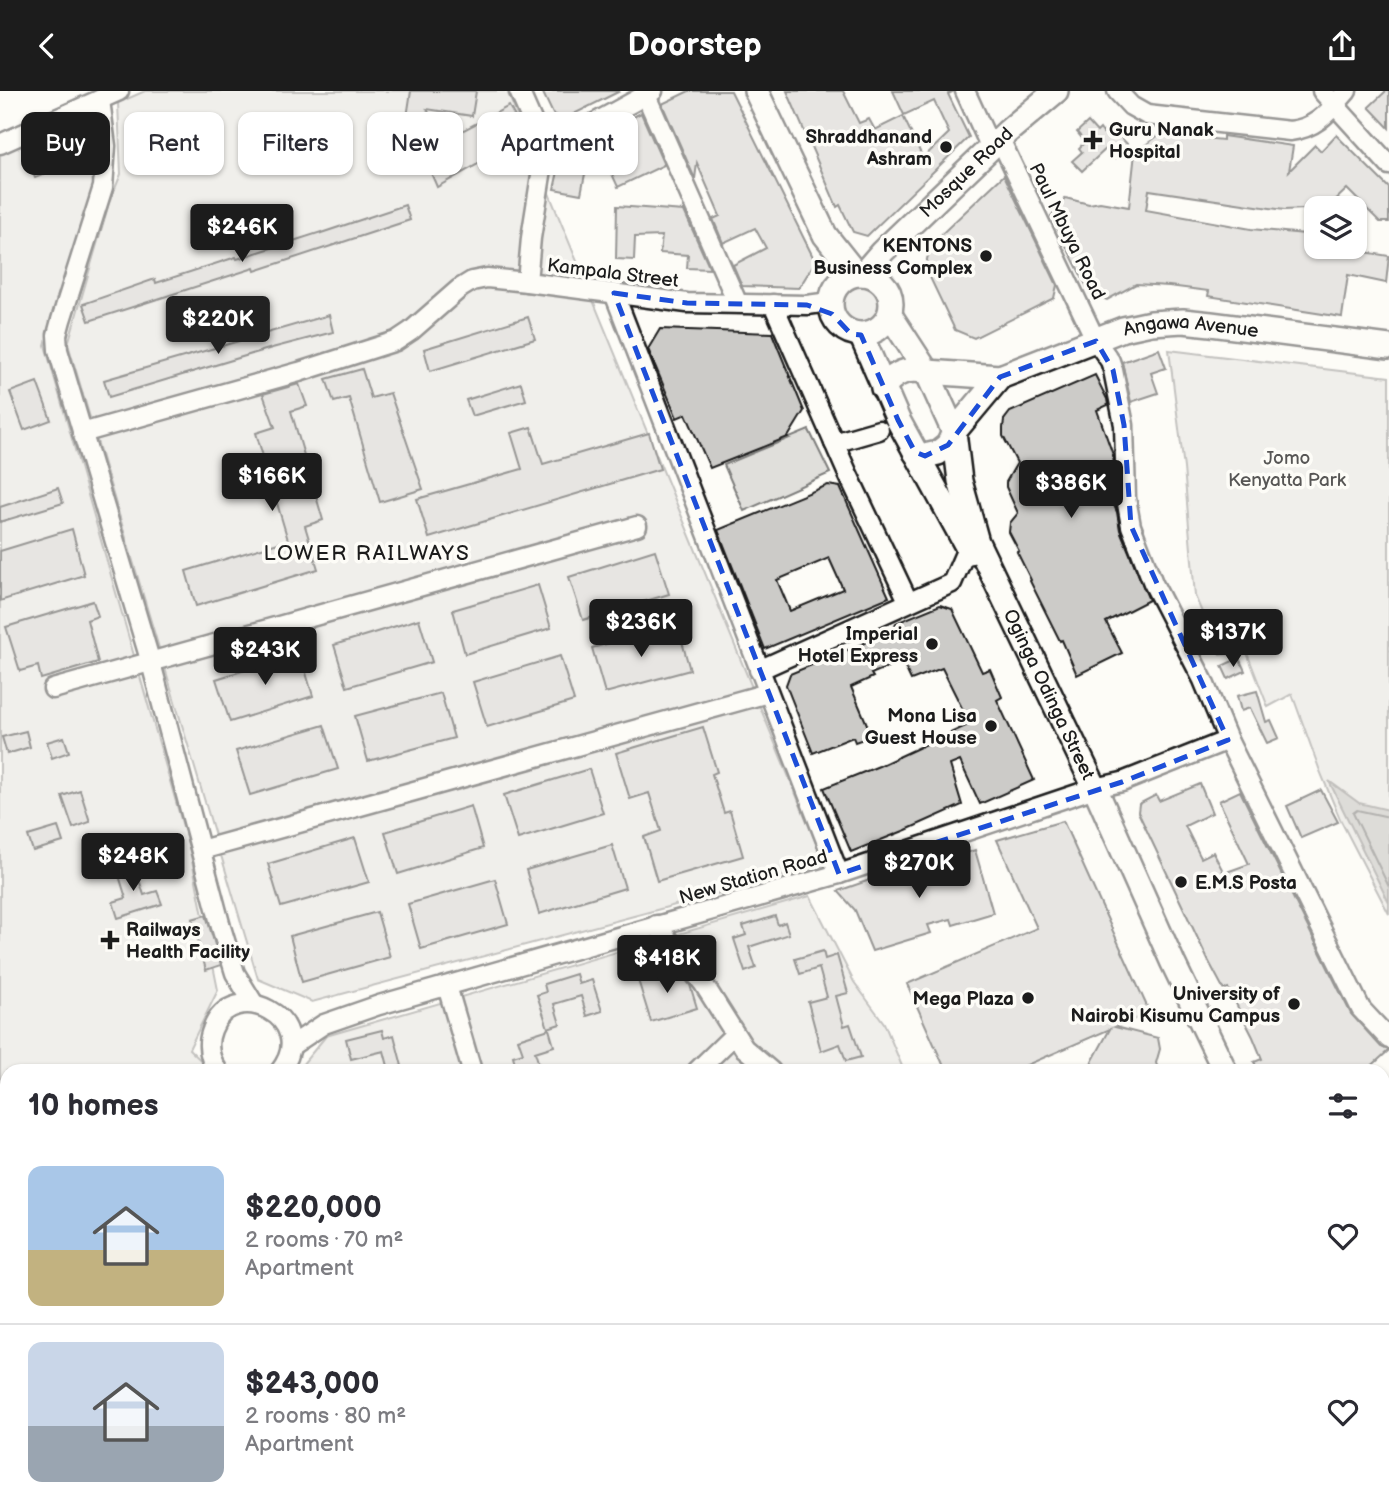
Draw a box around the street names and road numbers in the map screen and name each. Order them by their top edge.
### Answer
street label: Mosque Road [915,123,1018,223]
street label: Paul Mbuya Road [1024,160,1110,304]
street label: Kampala Street [546,254,680,293]
street label: Angawa Avenue [1121,311,1260,343]
street label: Oginga Odinga Street [998,606,1099,784]
street label: New Station Road [676,845,830,910]

